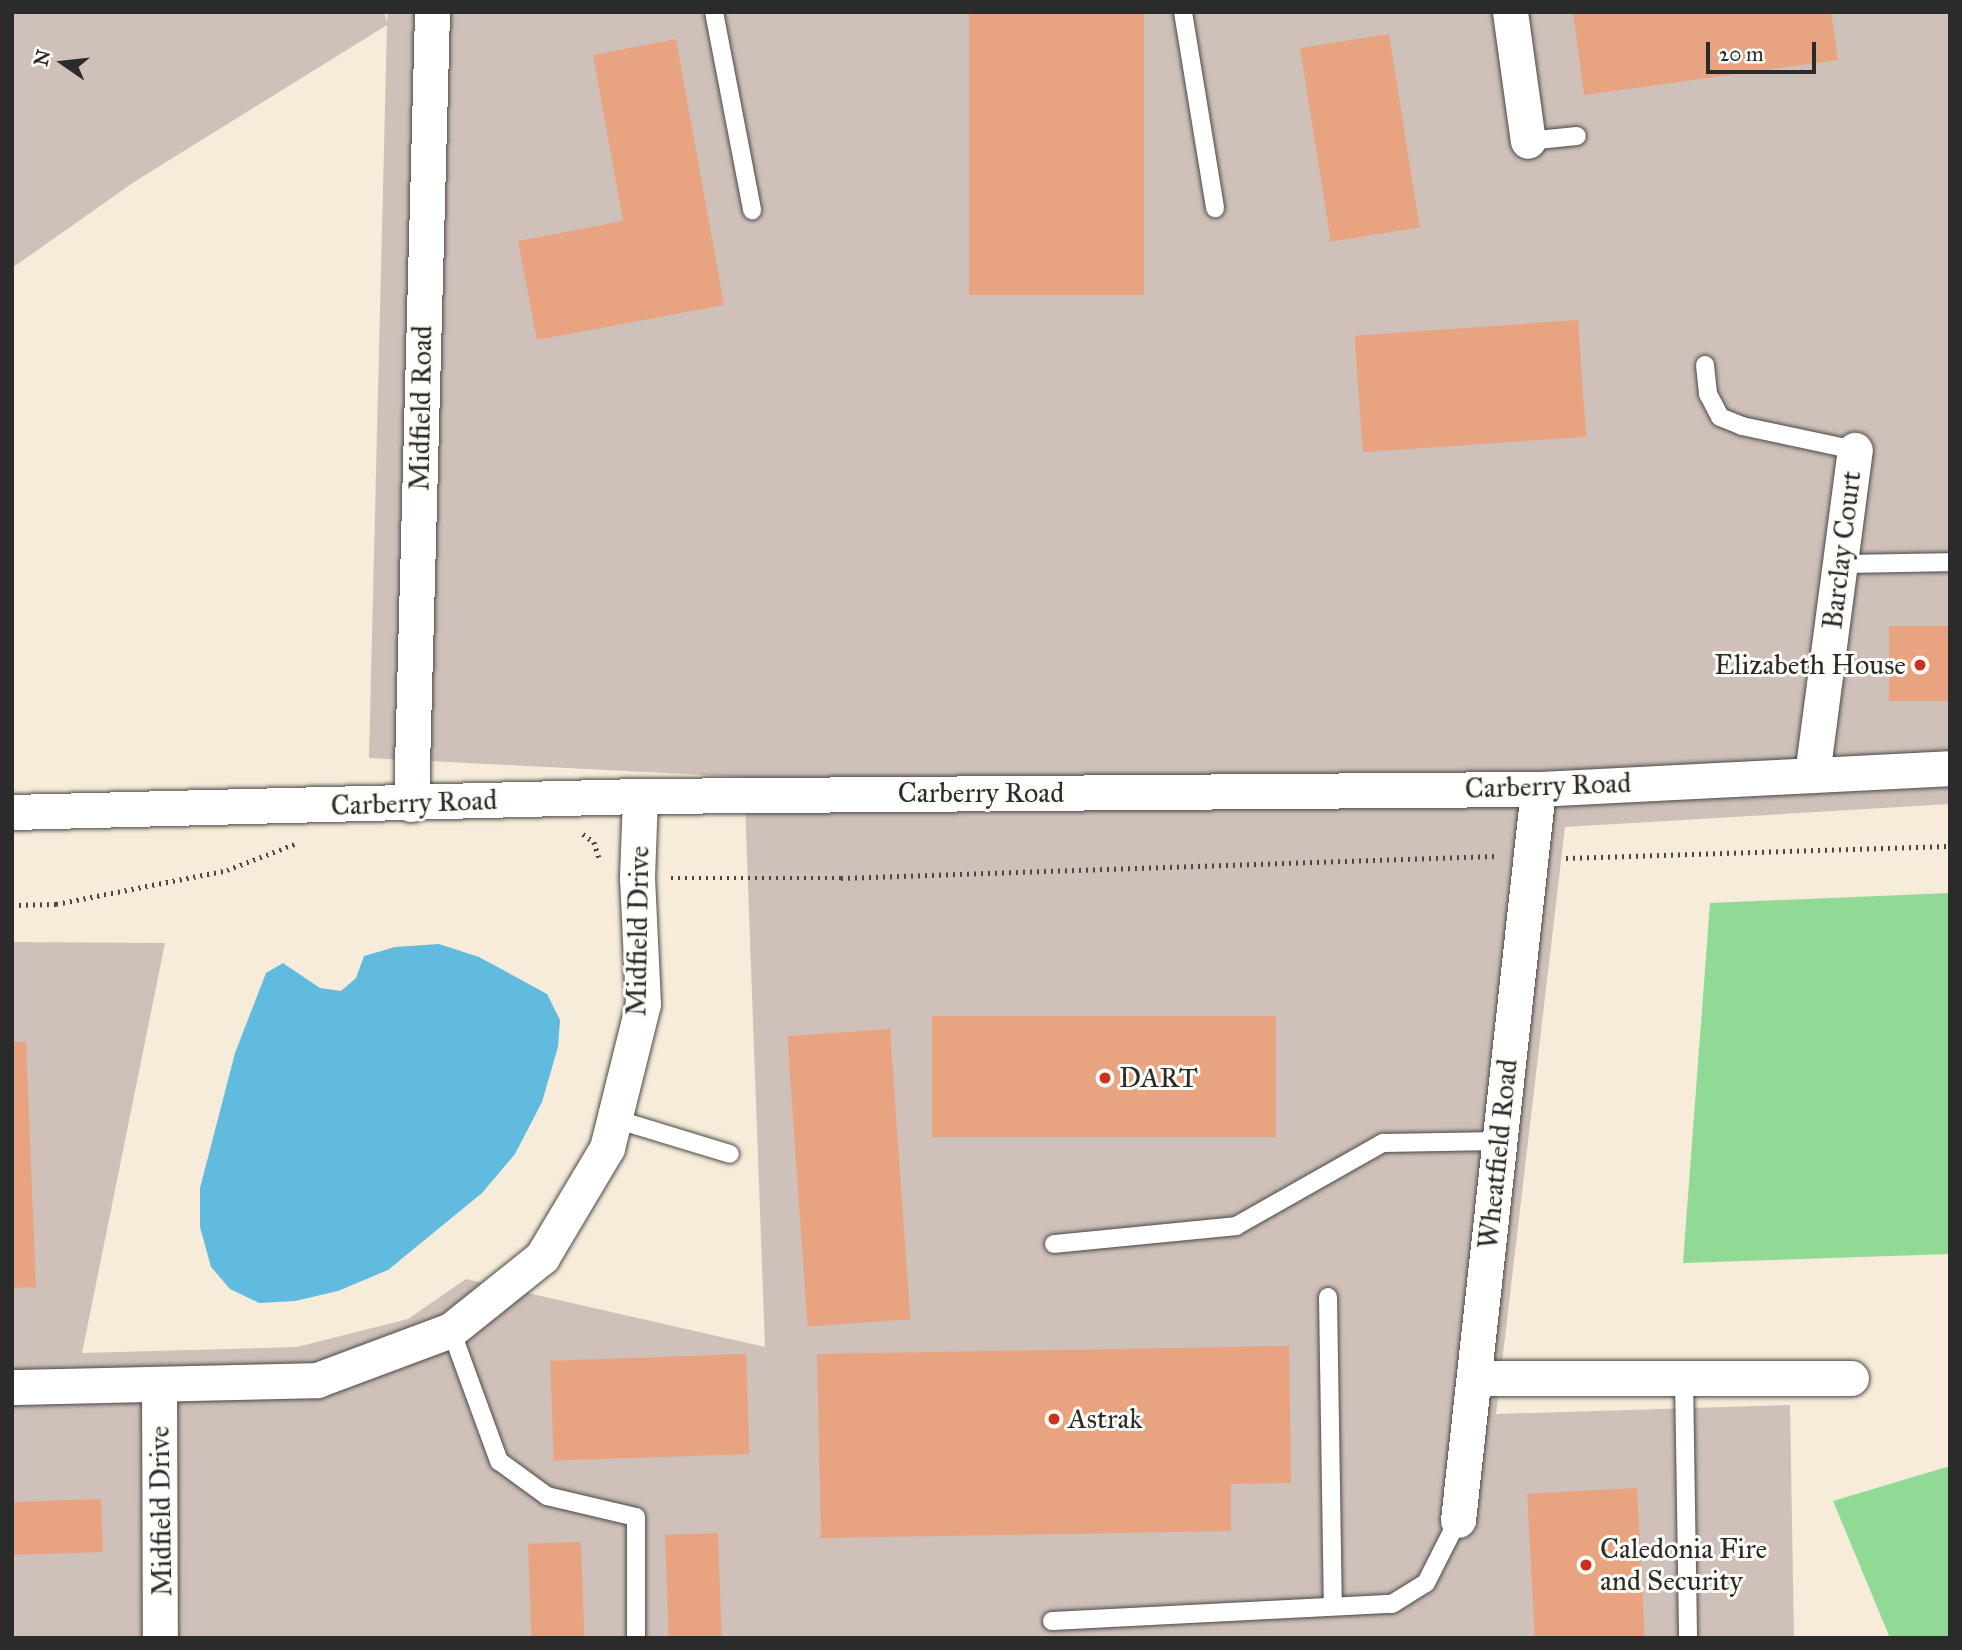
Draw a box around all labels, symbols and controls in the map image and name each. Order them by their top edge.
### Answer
north arrow [28,28,98,98]
scale bar [1710,28,1820,72]
text: 20 m [1719,41,1764,67]
text: N [29,47,55,68]
street label: Midfield Road [403,325,439,491]
street label: Barclay Court [1816,469,1868,631]
place label: Elizabeth House [1714,648,1906,682]
marker: Elizabeth House [1912,657,1928,673]
street label: Carberry Road [1464,766,1632,806]
street label: Carberry Road [898,776,1064,810]
street label: Carberry Road [330,783,498,823]
street label: Midfield Drive [620,845,656,1017]
street label: Wheatfield Road [1471,1057,1525,1251]
place label: DART [1119,1061,1198,1095]
marker: DART [1097,1070,1113,1086]
place label: Astrak [1068,1402,1142,1436]
marker: Astrak [1046,1411,1062,1427]
street label: Midfield Drive [143,1425,179,1597]
place label: Caledonia Fire and Security [1600,1532,1767,1598]
marker: Caledonia Fire and Security [1578,1557,1594,1573]

